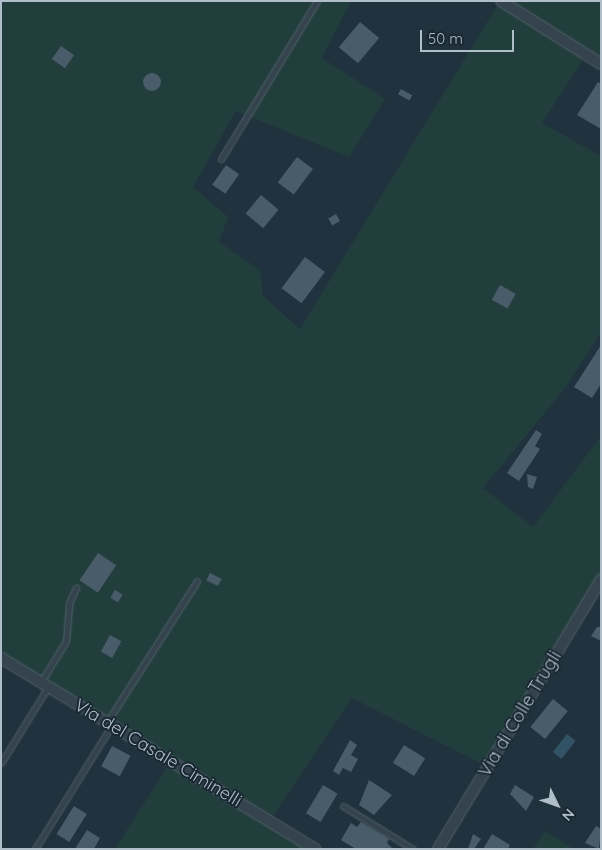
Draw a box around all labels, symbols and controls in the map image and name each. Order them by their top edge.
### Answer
scale bar [422,20,516,52]
text: 50 m [428,29,463,48]
street label: Via di Colle Trugli [474,647,566,781]
street label: Via del Casale Ciminelli [70,694,246,812]
north arrow [532,780,582,830]
text: N [558,805,578,825]

